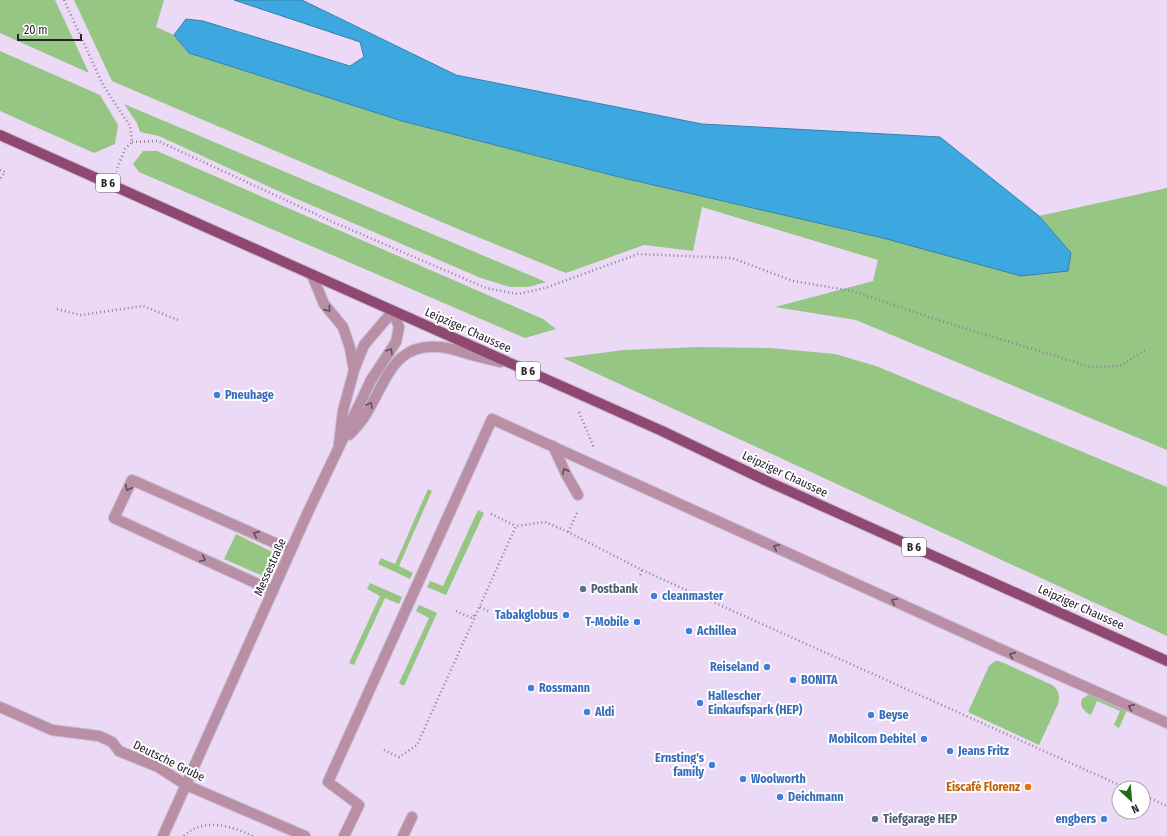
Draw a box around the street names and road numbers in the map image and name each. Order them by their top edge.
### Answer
road number: B 6 [96,174,120,192]
street label: Leipziger Chaussee [423,305,513,355]
road number: B 6 [516,362,540,380]
street label: Leipziger Chaussee [740,448,830,500]
street label: Messestraße [251,536,289,598]
road number: B 6 [902,538,926,556]
street label: Leipziger Chaussee [1036,582,1126,632]
street label: Deutsche Grube [131,738,207,784]

